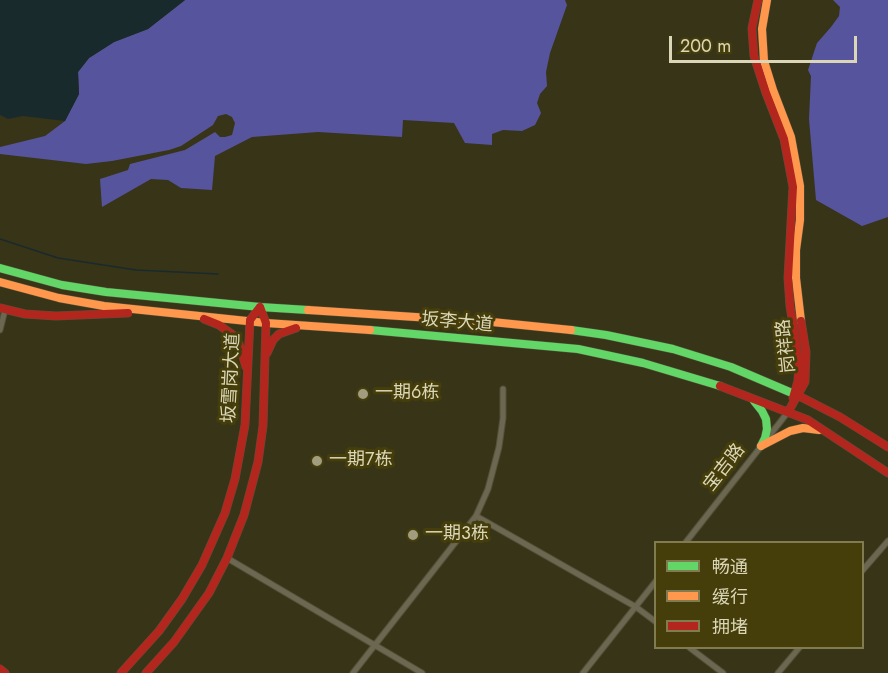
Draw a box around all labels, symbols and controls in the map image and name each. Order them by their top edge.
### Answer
scale bar [672,24,860,62]
text: 200 m [680,33,731,59]
street label: 坂李大道 [420,309,494,337]
street label: 岗祥路 [773,318,801,374]
street label: 坂雪岗大道 [219,332,245,424]
place label: 一期6栋 [375,383,439,405]
marker: 一期6栋 [356,387,370,401]
street label: 宝吉路 [700,440,750,496]
place label: 一期7栋 [329,450,392,472]
marker: 一期7栋 [310,454,324,468]
place label: 一期3栋 [425,524,489,546]
marker: 一期3栋 [406,528,420,542]
legend [654,541,864,649]
text: 畅通 [712,554,748,580]
text: 缓行 [712,584,748,610]
text: 拥堵 [712,614,748,640]

